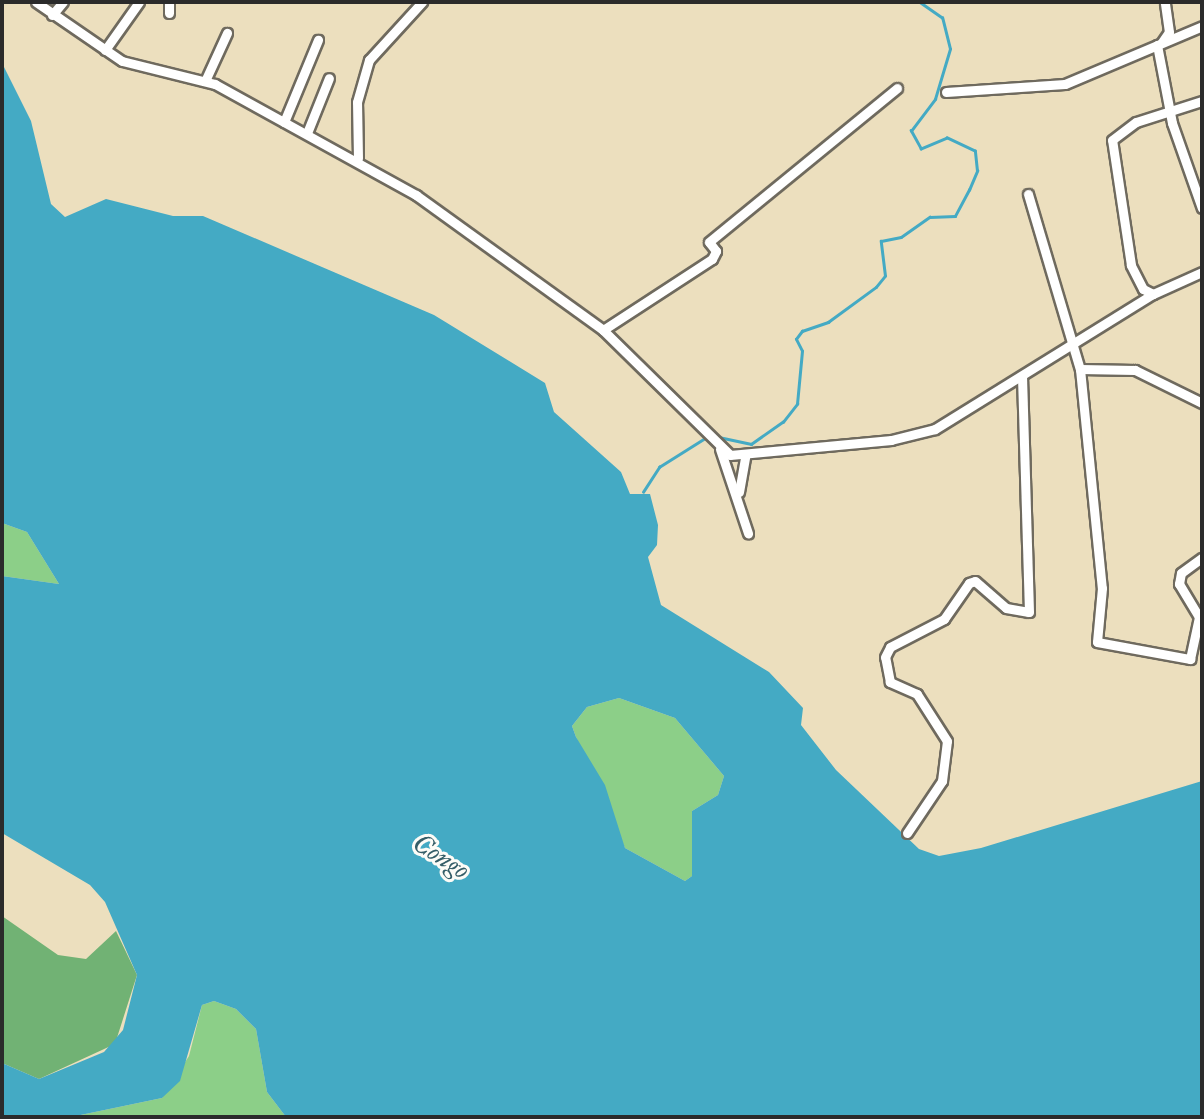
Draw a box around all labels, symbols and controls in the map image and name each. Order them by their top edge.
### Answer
water label: Congo [407,827,475,887]

